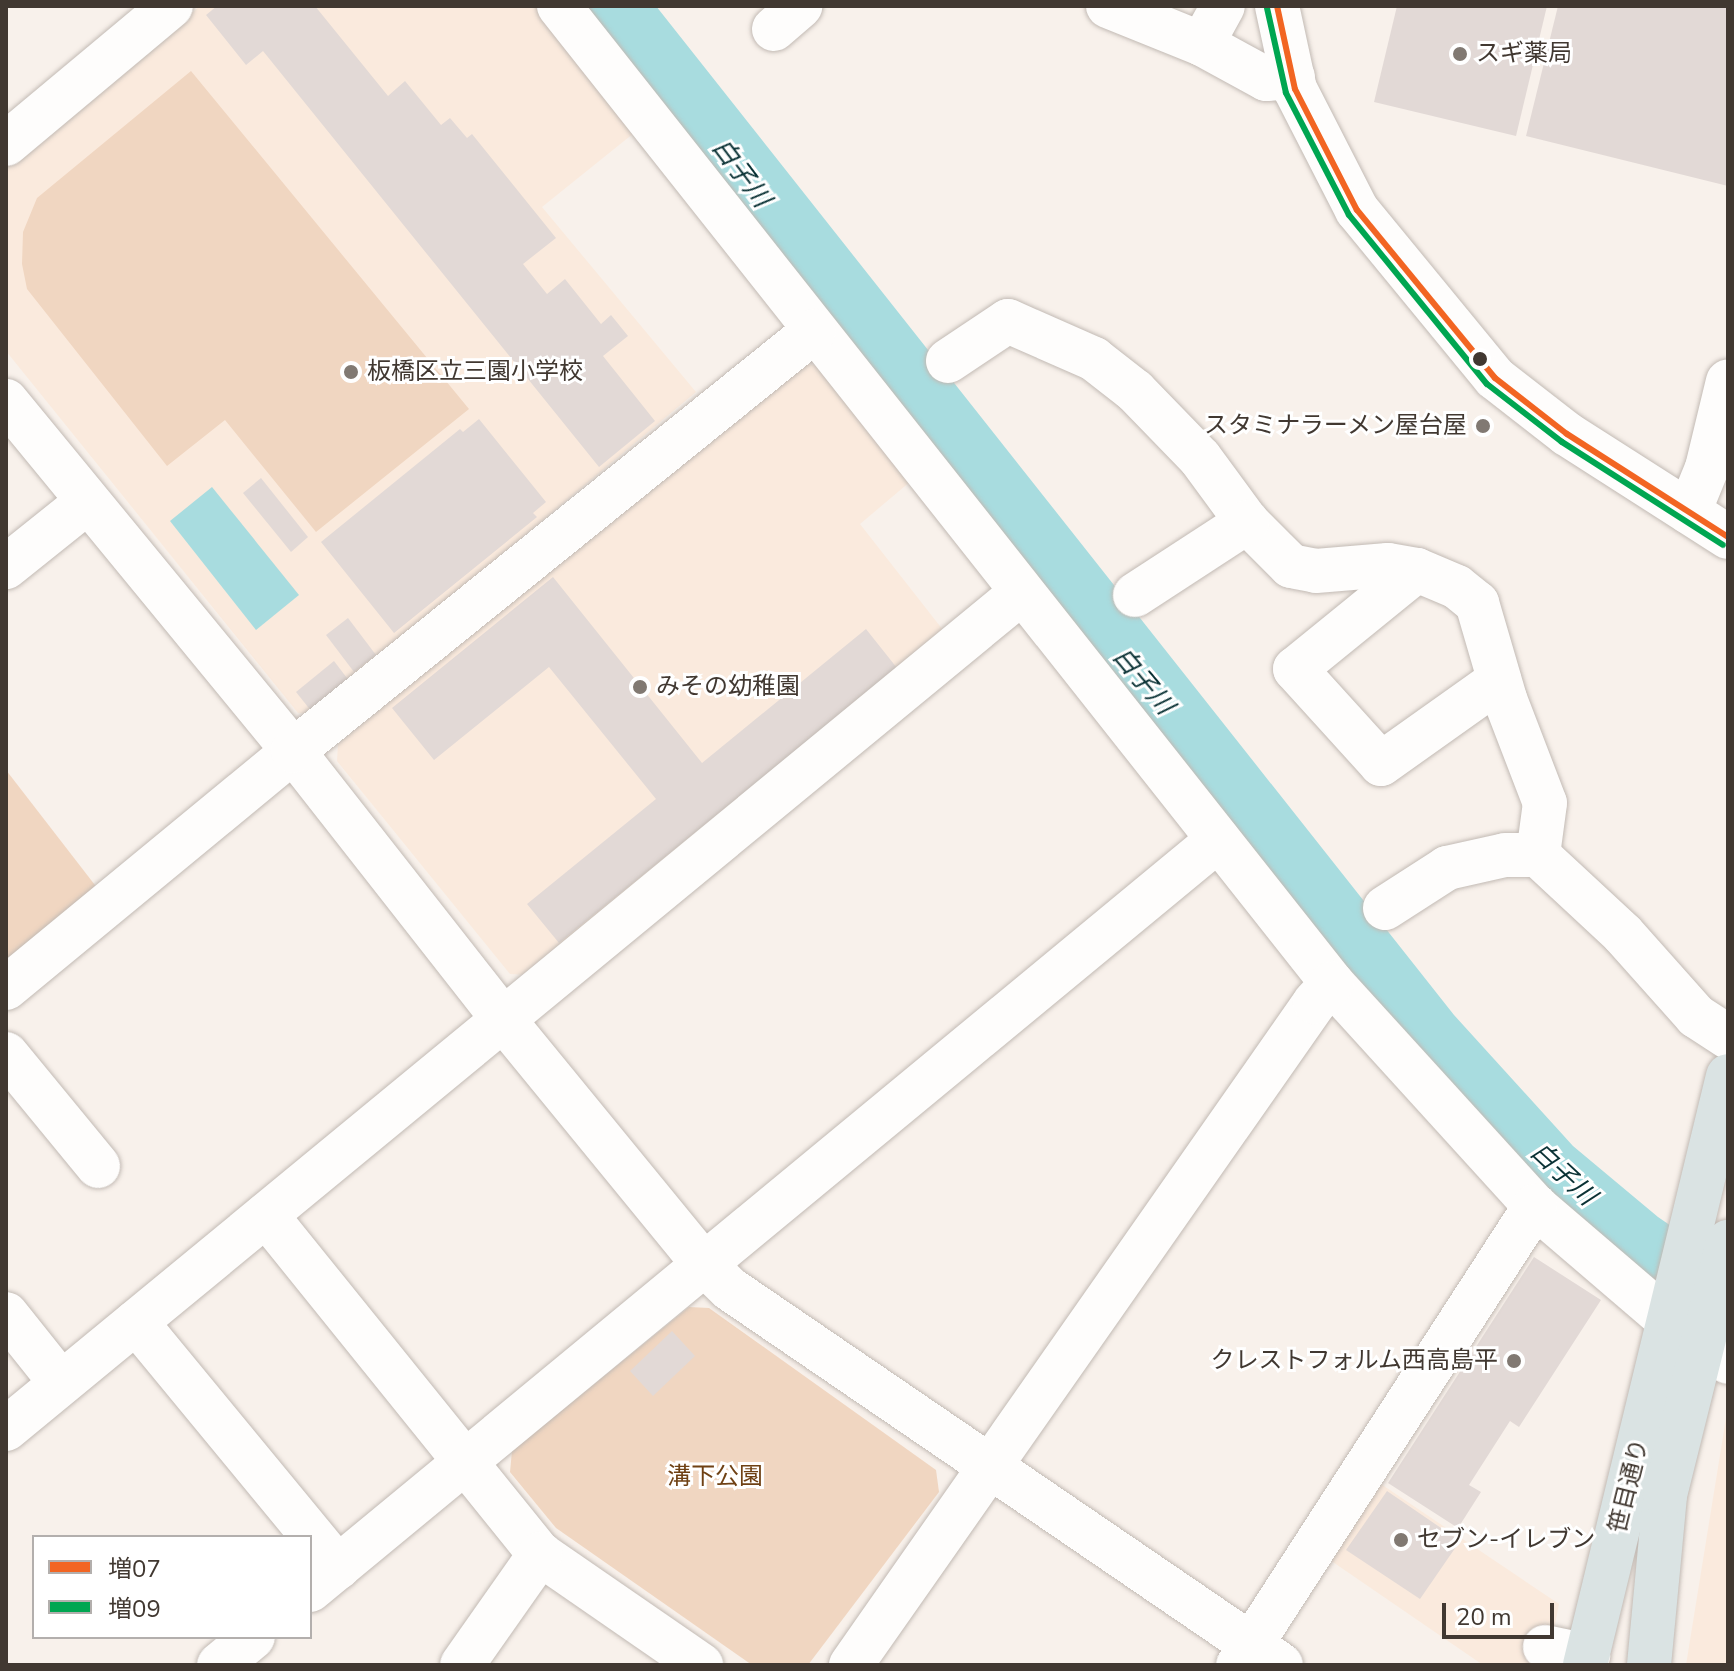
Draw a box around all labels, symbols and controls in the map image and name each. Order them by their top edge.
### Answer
place label: スギ薬局 [1476,40,1572,68]
marker: スギ薬局 [1451,45,1469,63]
water label: 白子川 [705,132,777,214]
unlabelled marker [1472,351,1488,367]
place label: 板橋区立三園小学校 [367,358,583,386]
marker: 板橋区立三園小学校 [342,363,360,381]
place label: スタミナラーメン屋台屋 [1203,412,1467,440]
marker: スタミナラーメン屋台屋 [1474,417,1492,435]
water label: 白子川 [1106,641,1180,721]
place label: みその幼稚園 [656,673,800,701]
marker: みその幼稚園 [631,678,649,696]
water label: 白子川 [1524,1136,1602,1212]
place label: クレストフォルム西高島平 [1210,1347,1498,1375]
marker: クレストフォルム西高島平 [1505,1352,1523,1370]
street label: 笹目通り [1603,1436,1655,1536]
park label: 溝下公園 [667,1463,763,1491]
place label: セブン-イレブン [1417,1526,1595,1554]
marker: セブン-イレブン [1392,1531,1410,1549]
legend [32,1535,312,1639]
text: 増07 [108,1553,161,1585]
scale bar [1446,1587,1558,1637]
text: 増09 [108,1593,161,1625]
text: 20 m [1456,1601,1512,1633]

